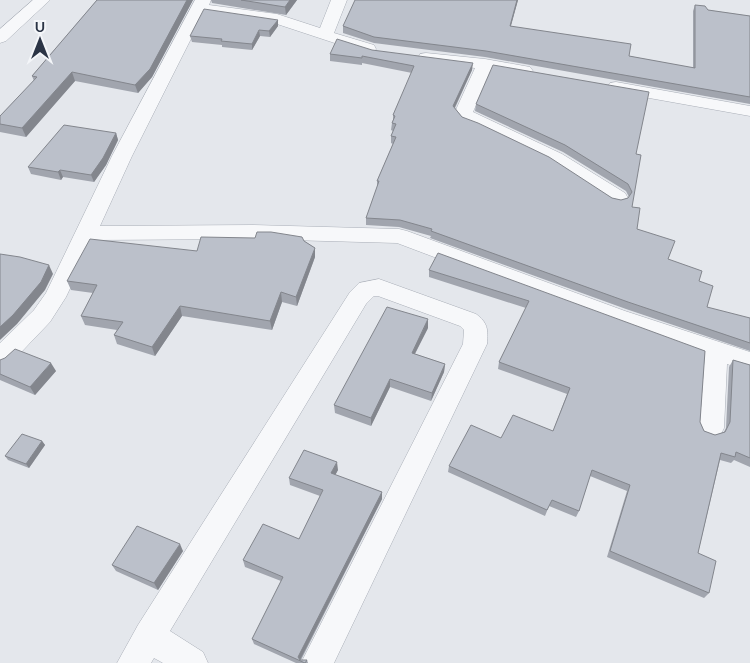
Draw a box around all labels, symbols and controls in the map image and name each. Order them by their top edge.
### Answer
north arrow [15,15,65,65]
text: U [35,18,45,35]

